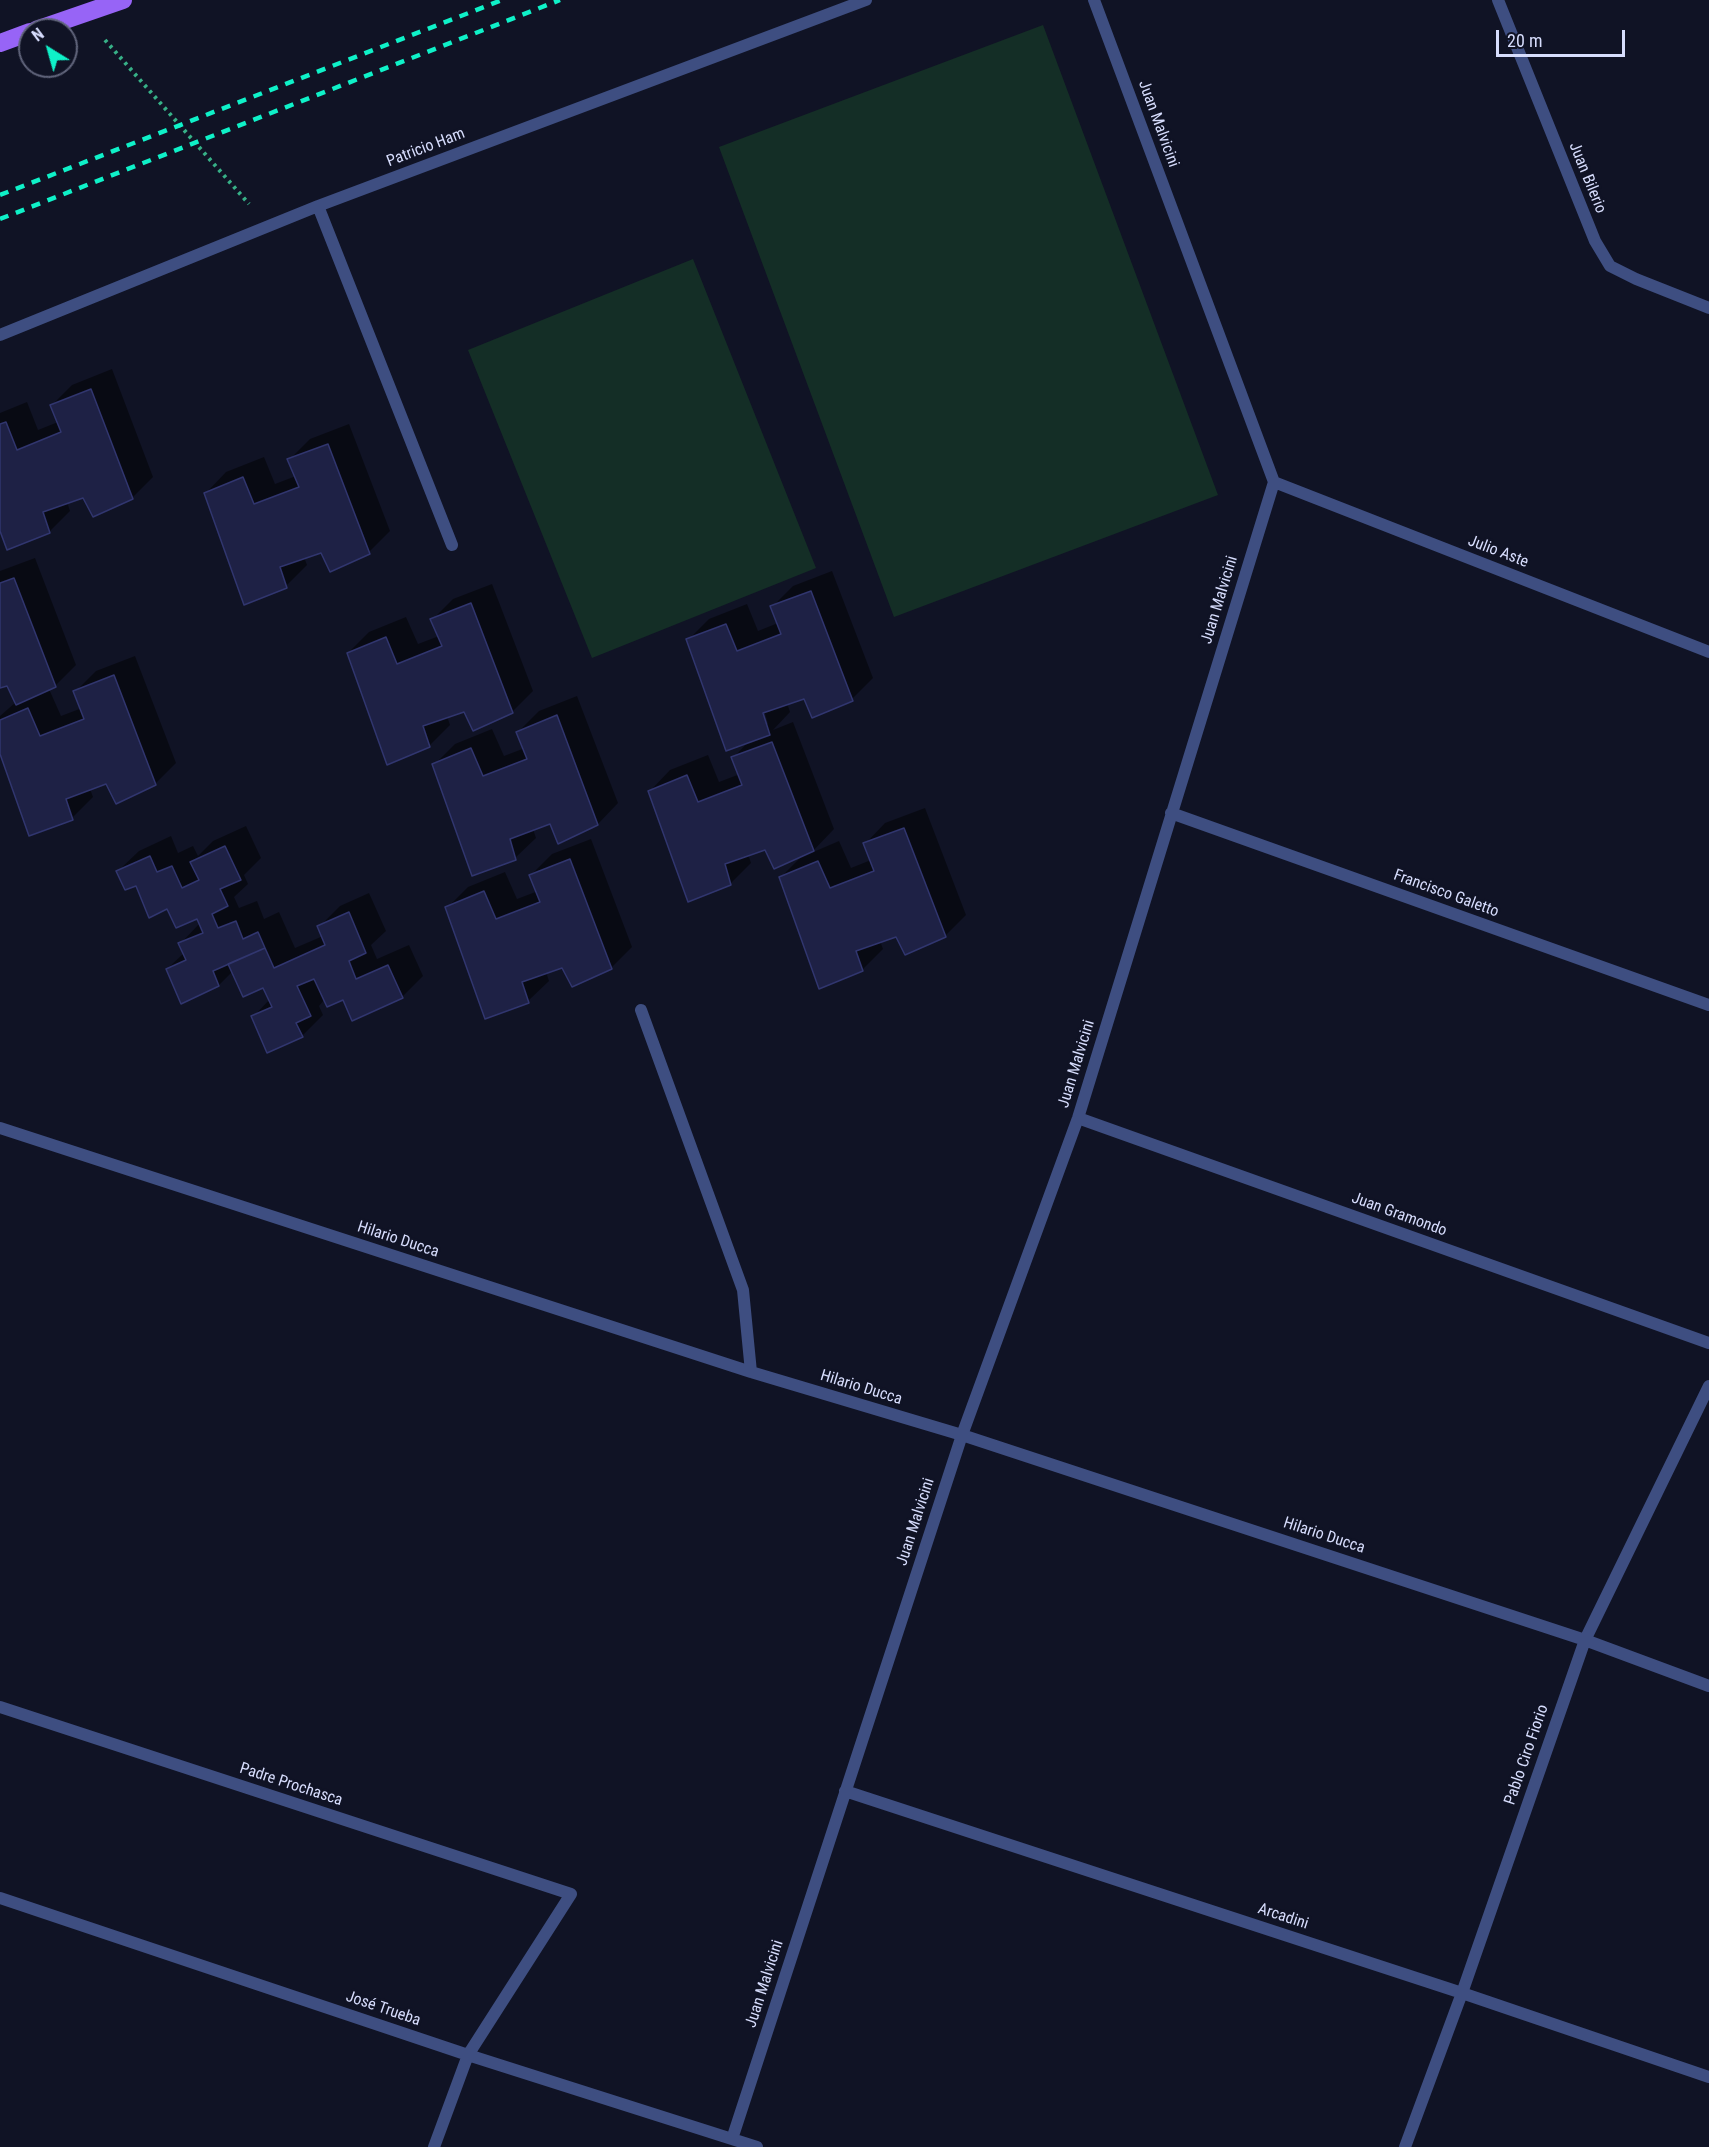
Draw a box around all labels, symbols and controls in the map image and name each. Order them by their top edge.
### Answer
north arrow [18,18,78,78]
scale bar [1499,18,1628,56]
text: N [28,24,48,45]
text: 20 m [1507,30,1542,51]
street label: Juan Malvicini [1133,78,1183,170]
street label: Patricio Ham [384,124,468,172]
street label: Juan Bilerio [1564,140,1610,216]
street label: Julio Aste [1465,532,1531,572]
street label: Juan Malvicini [1198,554,1242,646]
street label: Francisco Galetto [1391,866,1501,922]
street label: Juan Malvicini [1055,1018,1099,1110]
street label: Juan Gramondo [1349,1189,1449,1241]
street label: Hilario Ducca [355,1218,441,1262]
street label: Hilario Ducca [818,1366,904,1410]
street label: Juan Malvicini [893,1476,939,1568]
street label: Hilario Ducca [1281,1514,1367,1558]
street label: Pablo Ciro Fiorio [1501,1702,1553,1808]
street label: Padre Prochasca [237,1759,345,1811]
street label: Arcadini [1255,1900,1311,1934]
street label: Juan Malvicini [742,1938,788,2030]
street label: José Trueba [343,1987,423,2031]

